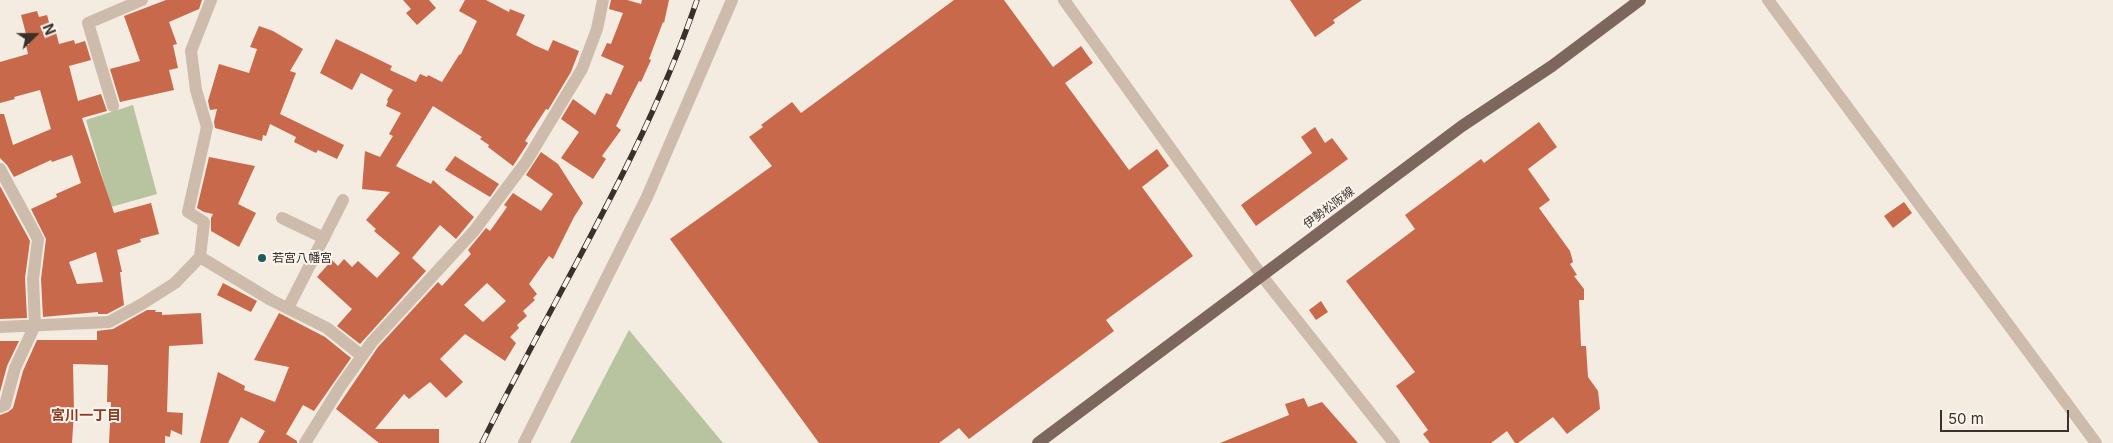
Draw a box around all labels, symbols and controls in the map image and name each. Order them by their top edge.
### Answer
north arrow [10,10,60,60]
text: N [39,21,59,37]
street label: 伊勢松阪線 [1301,184,1357,232]
place label: 若宮八幡宮 [272,251,332,265]
marker: 若宮八幡宮 [256,252,268,264]
scale bar [1943,400,2072,432]
district label: 宮川一丁目 [51,408,121,424]
text: 50 m [1948,409,1984,428]

